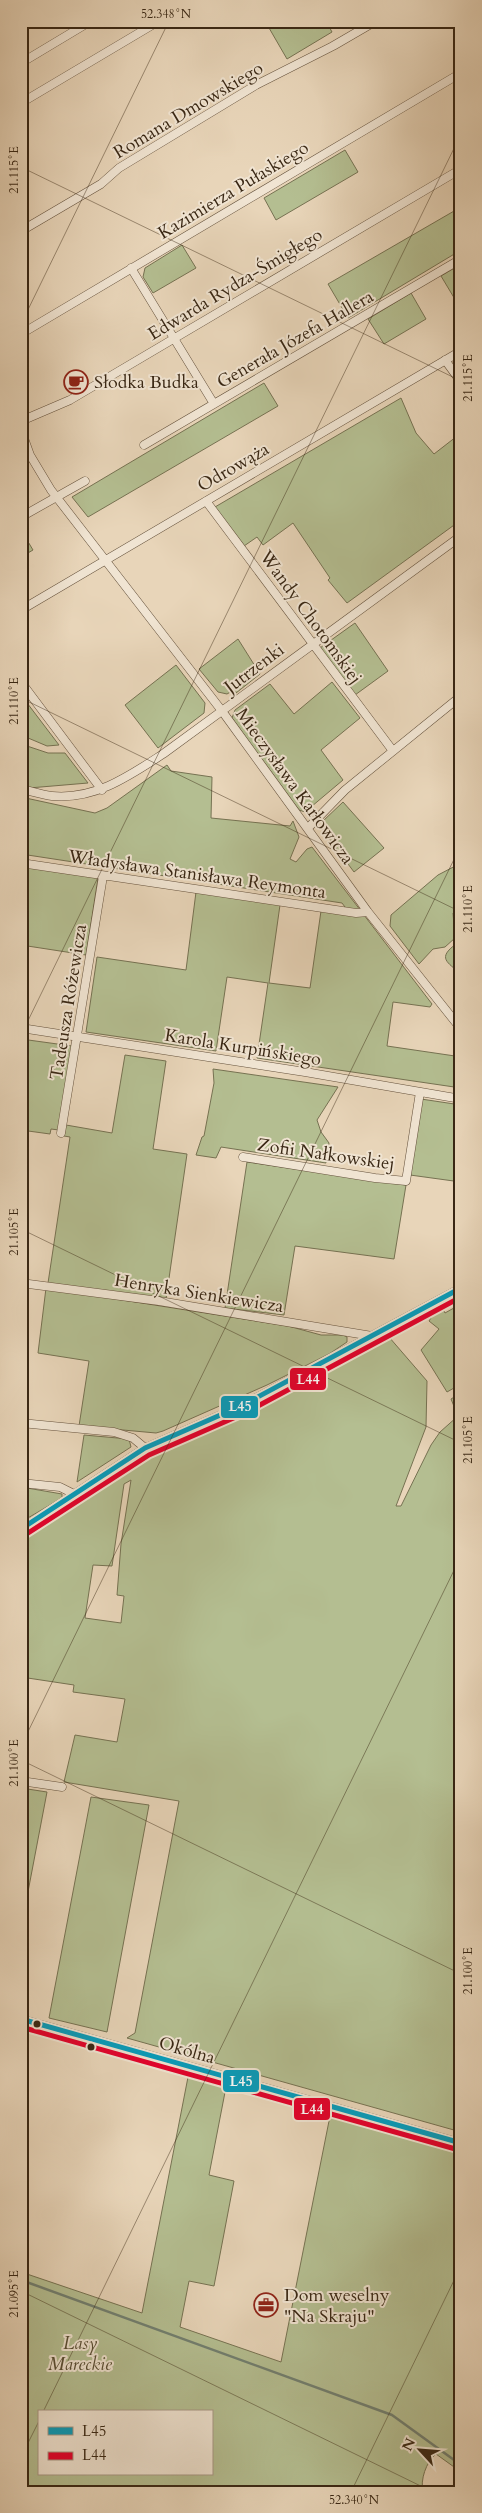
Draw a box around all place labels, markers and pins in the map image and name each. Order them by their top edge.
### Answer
cafe icon: Słodka Budka [63,369,89,395]
place label: Słodka Budka [94,370,199,395]
unlabelled marker [32,2019,42,2029]
unlabelled marker [86,2042,96,2052]
place label: Dom weselny "Na Skraju" [284,2283,390,2329]
office icon: Dom weselny "Na Skraju" [253,2292,279,2318]

